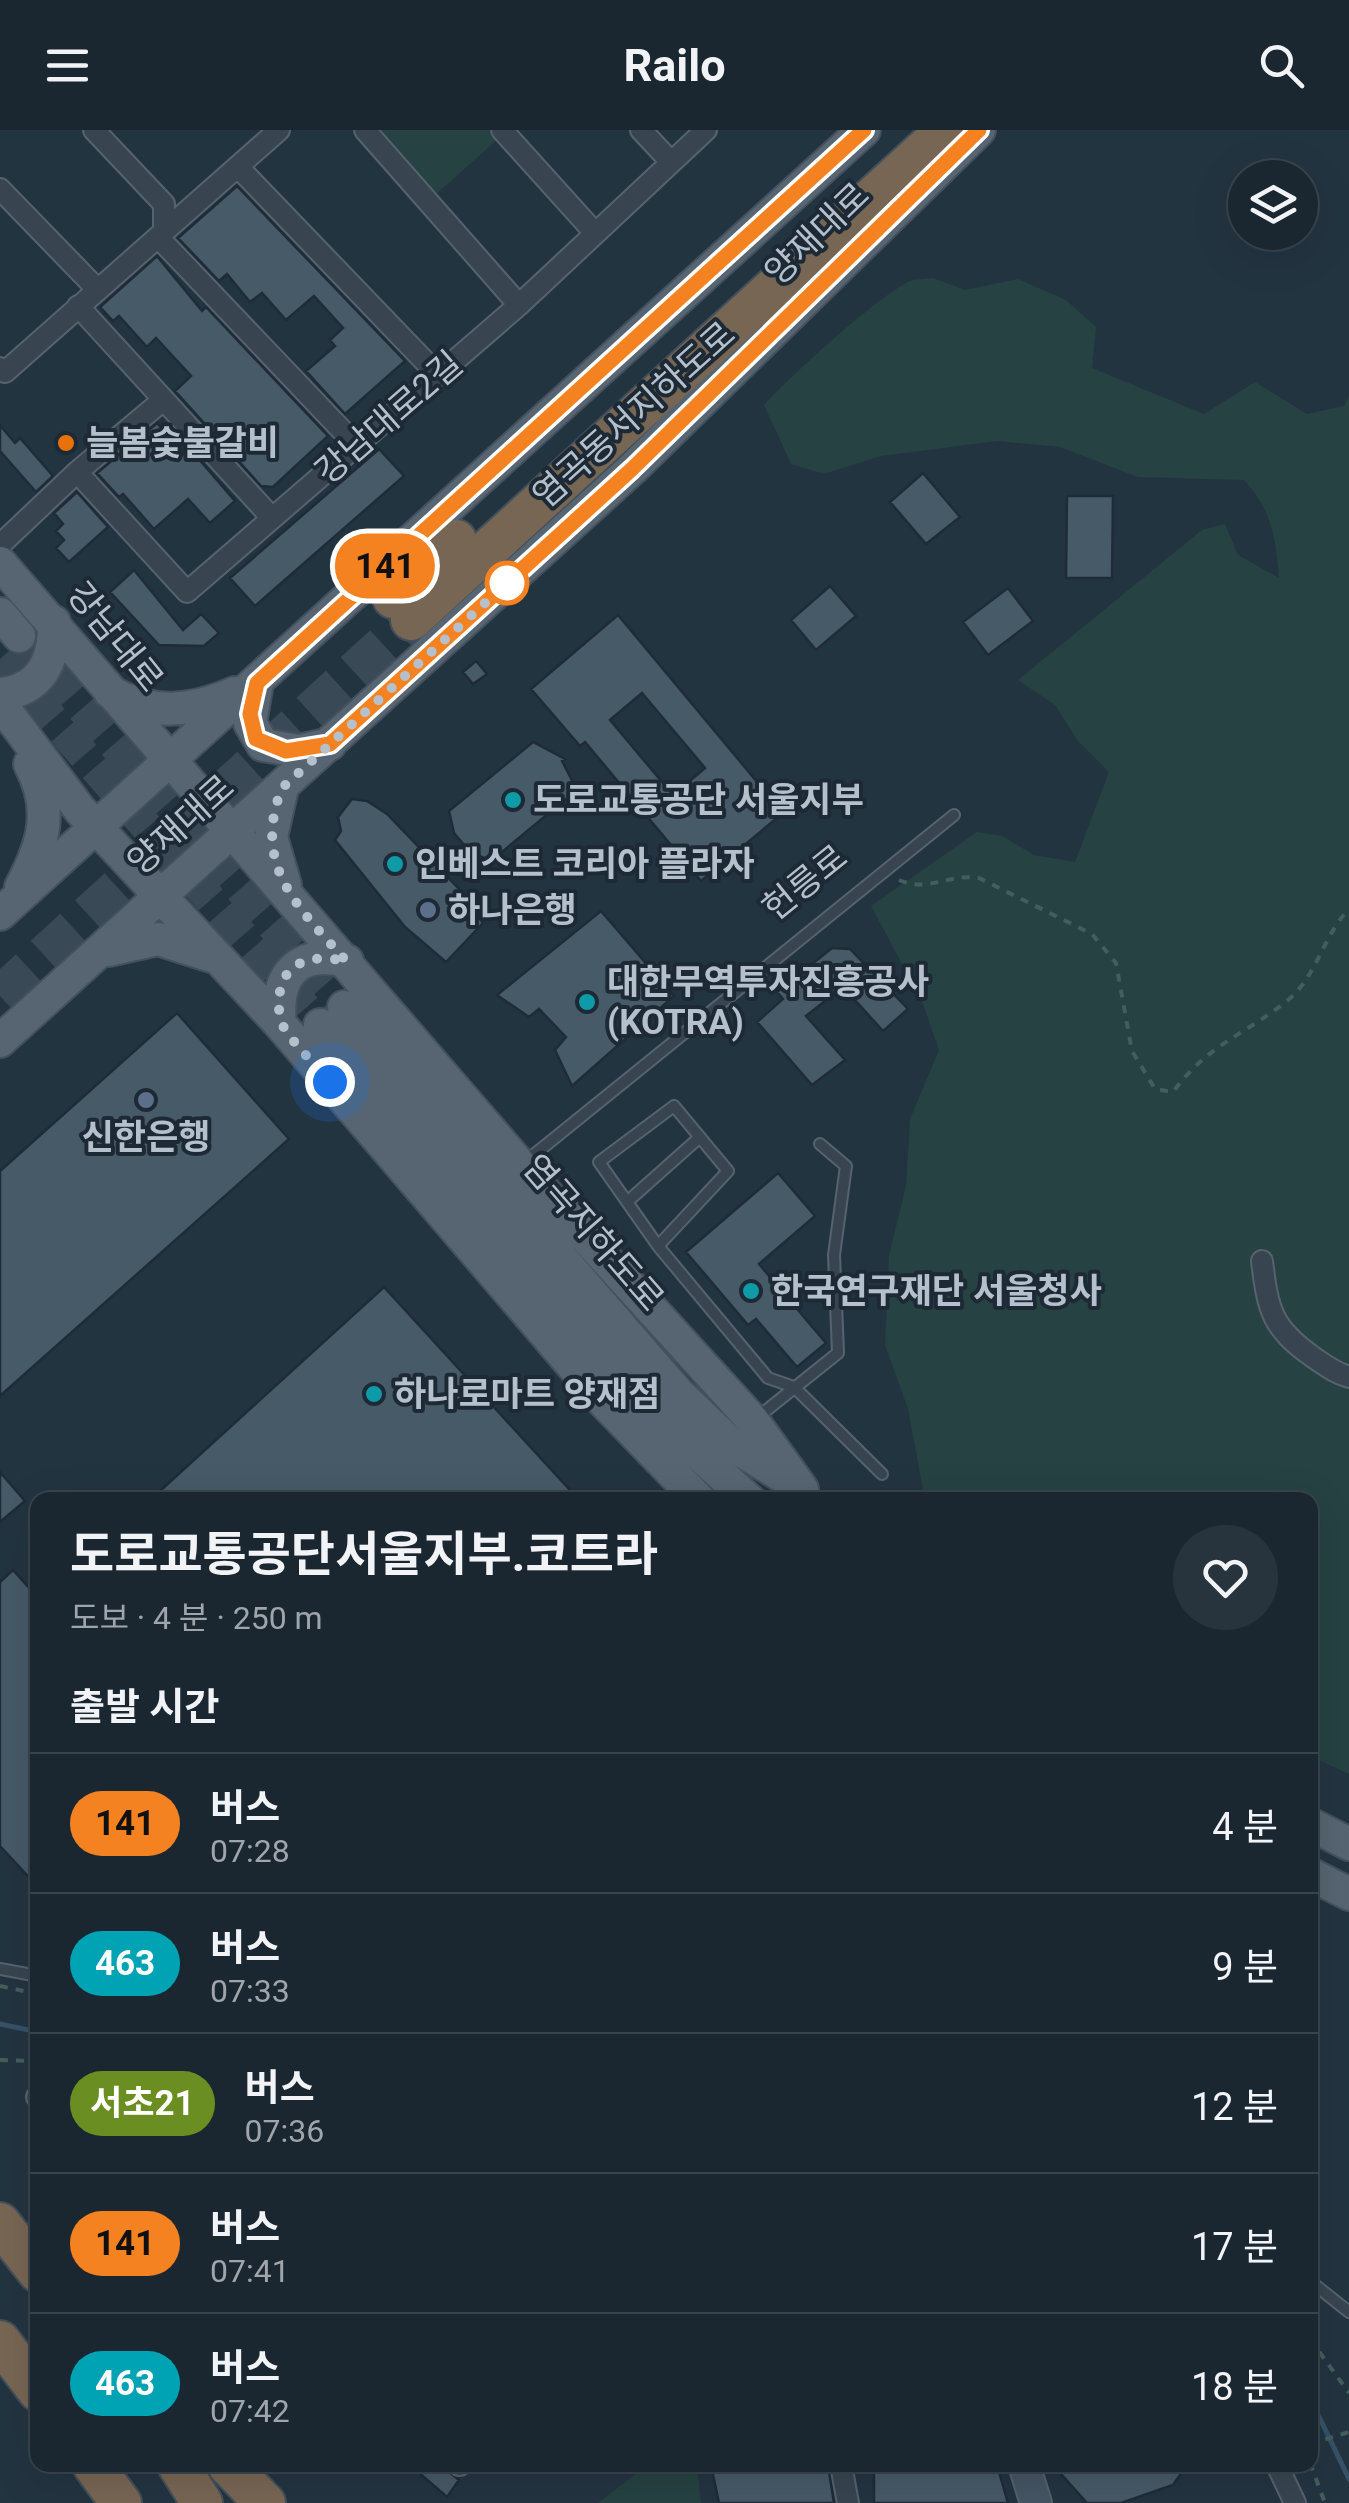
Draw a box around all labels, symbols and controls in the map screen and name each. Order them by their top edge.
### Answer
icon: menu [40,38,95,93]
icon: search [1254,38,1309,93]
text: Railo [623,39,726,92]
map controls [1228,160,1318,250]
button: layers [1228,160,1318,250]
street label: 양재대로 [756,175,878,293]
street label: 염곡동서지하도로 [525,314,743,516]
street label: 강남대로2길 [307,343,471,493]
place label: 늘봄숯불갈비 [86,423,279,464]
marker: 늘봄숯불갈비 [55,432,77,454]
line badge: 141 [328,534,442,598]
text: 141 [355,546,415,587]
unlabelled marker [486,562,528,604]
street label: 강남대로 [59,574,171,700]
street label: 양재대로 [119,767,243,883]
place label: 도로교통공단 서울지부 [533,780,864,821]
marker: 도로교통공단 서울지부 [502,789,524,811]
street label: 헌릉로 [755,837,855,929]
place label: 인베스트 코리아 플라자 [415,844,754,885]
marker: 인베스트 코리아 플라자 [384,853,406,875]
place label: 하나은행 [448,890,577,931]
marker: 하나은행 [417,899,439,921]
place label: 대한무역투자진흥공사 (KOTRA) [607,962,929,1043]
marker: 대한무역투자진흥공사 (KOTRA) [576,991,598,1013]
your location [305,1057,355,1107]
marker: 신한은행 [135,1089,157,1111]
place label: 신한은행 [82,1117,210,1158]
street label: 염곡지하도로 [514,1147,672,1319]
place label: 한국연구재단 서울청사 [771,1271,1102,1312]
marker: 한국연구재단 서울청사 [740,1280,762,1302]
place label: 하나로마트 양재점 [394,1374,660,1415]
marker: 하나로마트 양재점 [363,1383,385,1405]
button: heart [1173,1525,1278,1630]
text: 도로교통공단서울지부.코트라 [70,1526,658,1583]
text: 도보 · 4 분 · 250 m [70,1599,323,1637]
text: 출발 시간 [70,1685,219,1729]
text: 버스 [210,1786,280,1830]
text: 141 [95,1803,155,1844]
text: 4 분 [1212,1805,1278,1849]
text: 07:28 [210,1832,290,1870]
text: 버스 [210,1926,280,1970]
text: 463 [95,1943,155,1984]
text: 9 분 [1212,1945,1278,1989]
text: 07:33 [210,1972,290,2010]
text: 버스 [245,2066,314,2110]
text: 서초21 [90,2083,195,2124]
text: 12 분 [1191,2085,1278,2129]
text: 07:36 [245,2112,324,2150]
text: 버스 [210,2206,280,2250]
text: 141 [95,2223,155,2264]
text: 17 분 [1191,2225,1278,2269]
text: 07:41 [210,2252,290,2290]
text: 버스 [210,2346,280,2390]
text: 463 [95,2363,155,2404]
text: 18 분 [1191,2365,1278,2409]
text: 07:42 [210,2392,290,2430]

